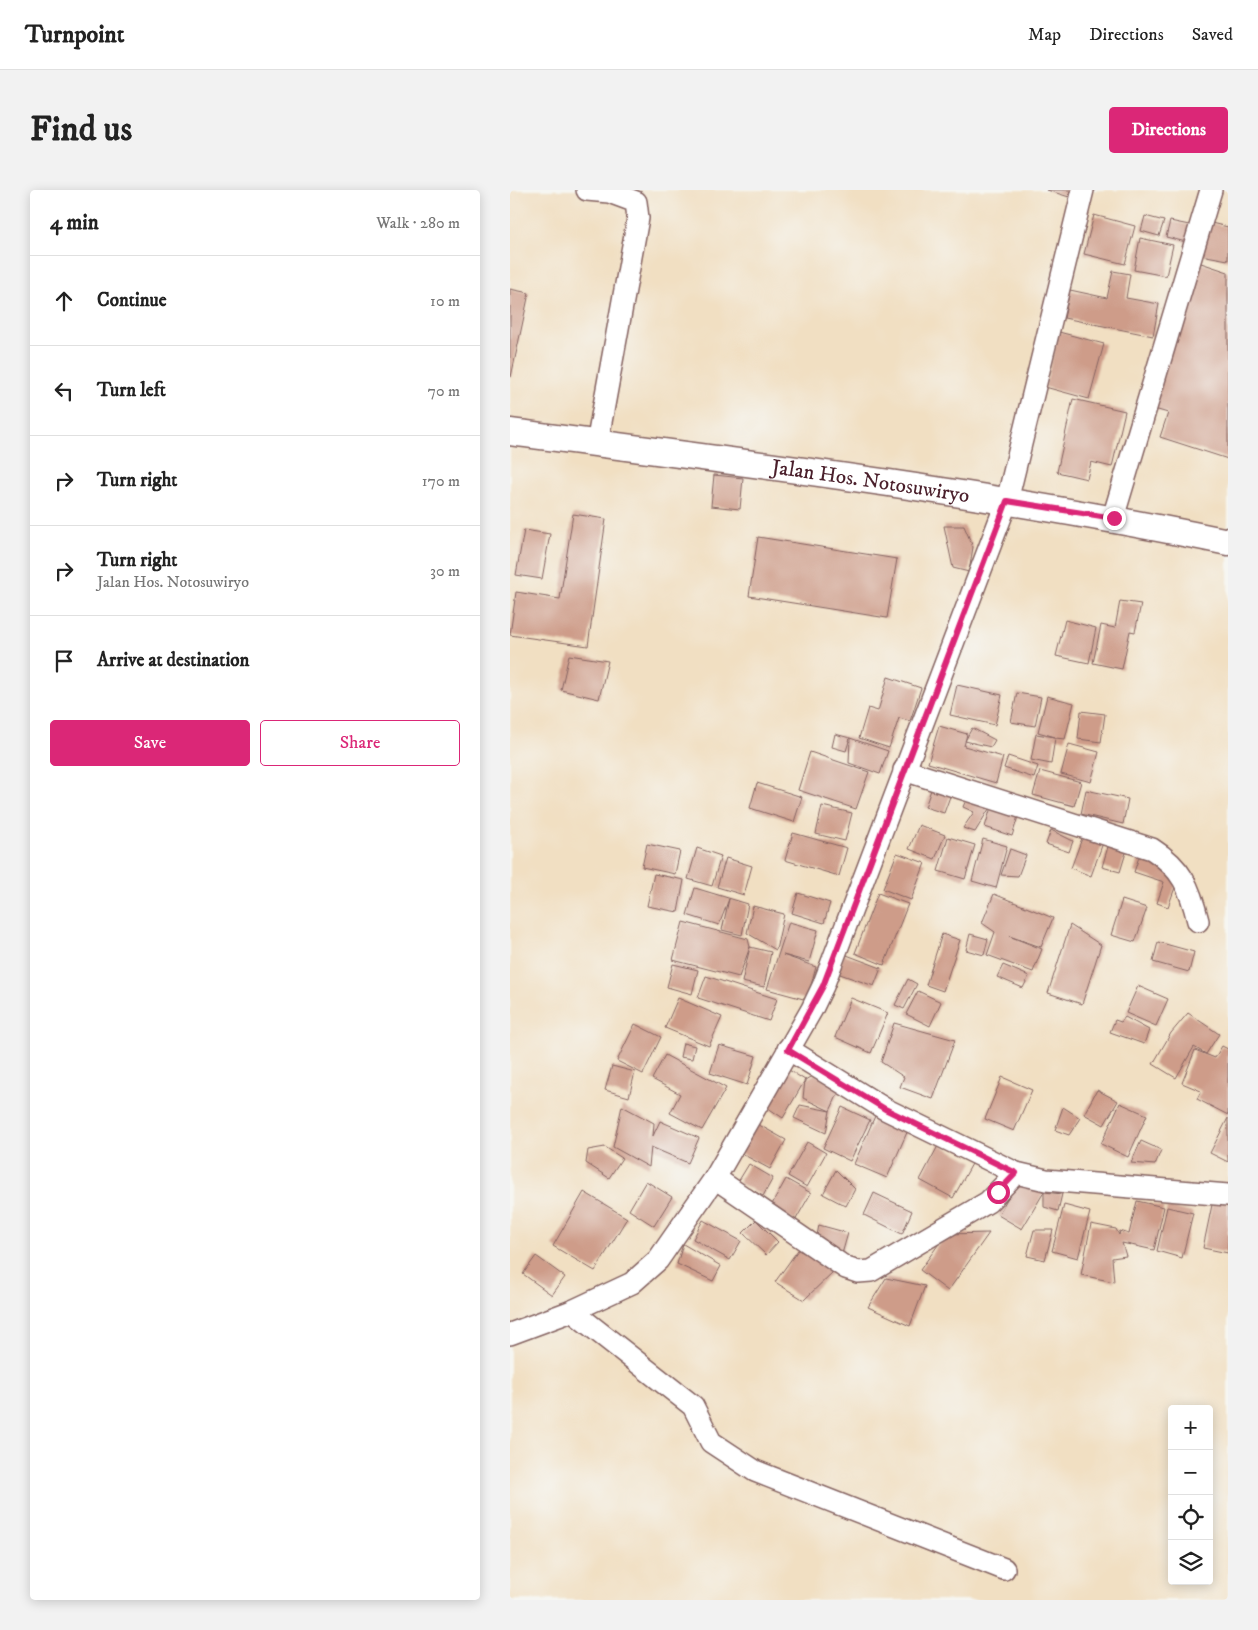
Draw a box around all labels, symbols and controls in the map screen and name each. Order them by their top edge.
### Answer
text: Turnpoint [25,20,124,50]
text: Map [1028,24,1061,46]
text: Directions [1089,24,1164,46]
text: Saved [1192,24,1233,46]
button: Directions [1109,107,1228,153]
text: Find us [30,108,132,152]
text: 4 min [50,210,99,236]
text: Walk · 280 m [376,213,460,233]
icon: ahead [50,287,78,315]
text: Continue [97,289,167,312]
text: 10 m [430,291,460,311]
icon: left [50,377,78,405]
text: Turn left [97,379,166,402]
text: 70 m [428,381,460,401]
street label: Jalan Hos. Notosuwiryo [768,454,971,509]
icon: right [50,467,78,495]
text: Turn right [97,469,177,492]
text: 170 m [422,471,460,491]
route end [1103,507,1126,530]
text: Turn right [97,549,177,572]
icon: right [50,557,78,585]
text: 30 m [430,561,460,581]
text: Jalan Hos. Notosuwiryo [97,572,249,592]
icon: arrive [50,647,78,675]
text: Arrive at destination [97,649,249,672]
button: Save [50,720,250,766]
button: Share [260,720,460,766]
route start [987,1181,1010,1204]
map controls [1168,1405,1213,1585]
button: + [1168,1405,1213,1450]
button: − [1168,1450,1213,1495]
button: locate [1168,1495,1213,1540]
button: layers [1168,1540,1213,1585]

